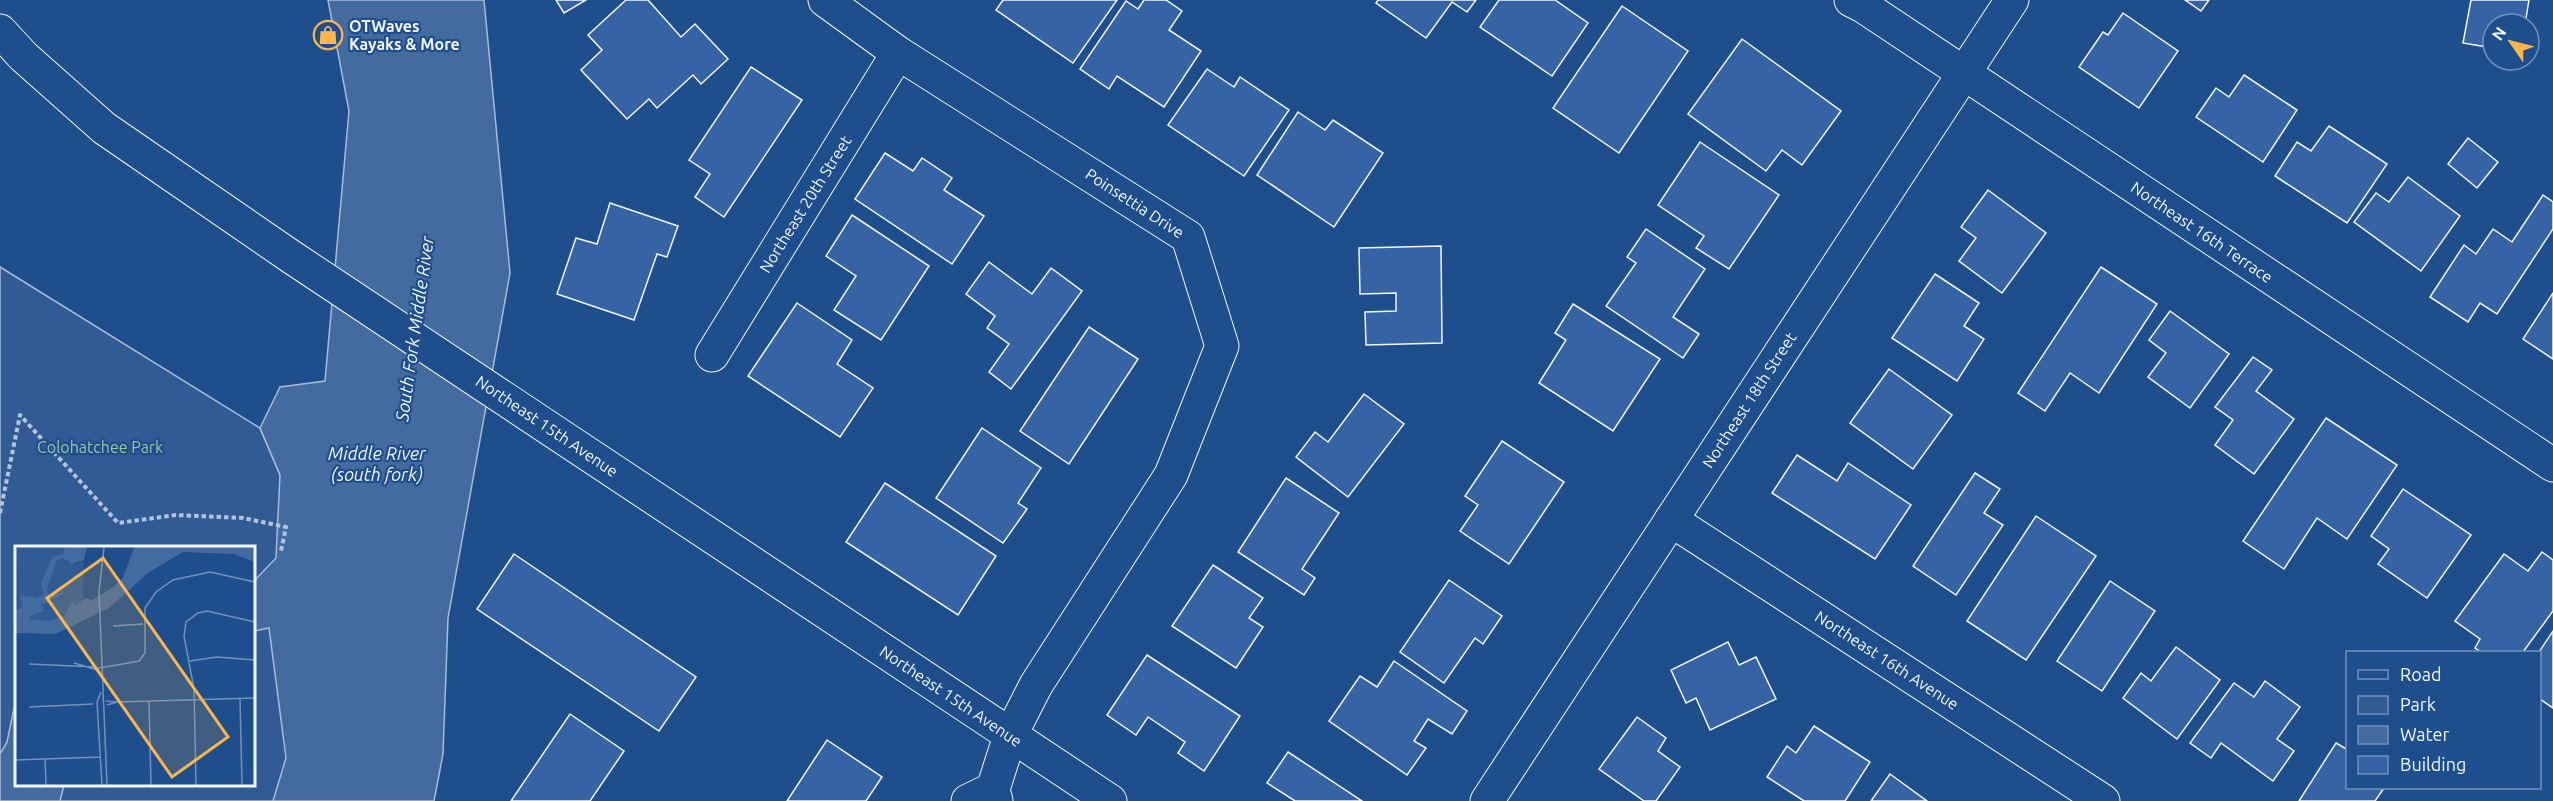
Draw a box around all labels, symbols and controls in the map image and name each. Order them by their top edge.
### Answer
north arrow [2481,12,2541,72]
place label: OTWaves Kayaks & More [349,17,460,53]
shop icon: OTWaves Kayaks & More [312,19,344,51]
text: N [2488,23,2510,43]
street label: Northeast 20th Street [755,132,855,276]
street label: Poinsettia Drive [1082,164,1188,242]
street label: Northeast 16th Terrace [2128,178,2276,286]
water label: South Fork Middle River [391,234,437,424]
street label: Northeast 18th Street [1698,328,1800,471]
street label: Northeast 15th Avenue [473,372,621,480]
park label: Colohatchee Park [37,438,163,456]
water label: Middle River (south fork) [328,443,427,485]
inset map [15,546,255,786]
street label: Northeast 16th Avenue [1812,607,1962,713]
street label: Northeast 15th Avenue [877,642,1025,750]
legend [2346,651,2541,789]
text: Road [2400,664,2442,684]
text: Park [2400,694,2436,714]
text: Water [2400,724,2450,744]
text: Building [2400,754,2466,774]

